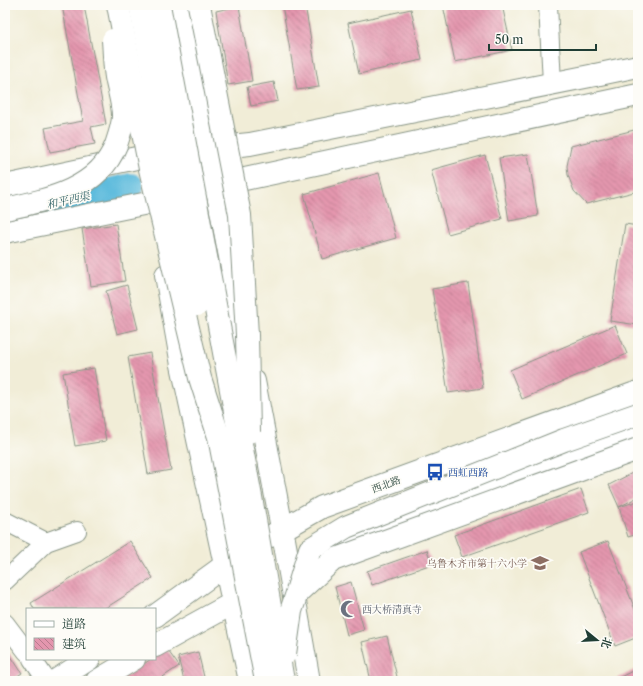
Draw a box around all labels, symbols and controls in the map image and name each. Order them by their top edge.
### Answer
scale bar [489,26,596,52]
text: 50 m [495,32,524,47]
water label: 和平西渠 [45,188,93,212]
bus stop icon: 西虹西路 [425,462,445,482]
place label: 西虹西路 [448,466,488,479]
street label: 西北路 [370,473,402,496]
school or university icon: 乌鲁木齐市第十六小学 [530,553,550,573]
place label: 乌鲁木齐市第十六小学 [427,557,527,570]
mosque icon: 西大桥清真寺 [339,599,359,619]
place label: 西大桥清真寺 [362,603,422,616]
legend [26,608,156,660]
text: 道路 [62,616,86,631]
north arrow [577,620,617,660]
text: 建筑 [62,636,86,651]
text: 北 [598,636,615,650]

